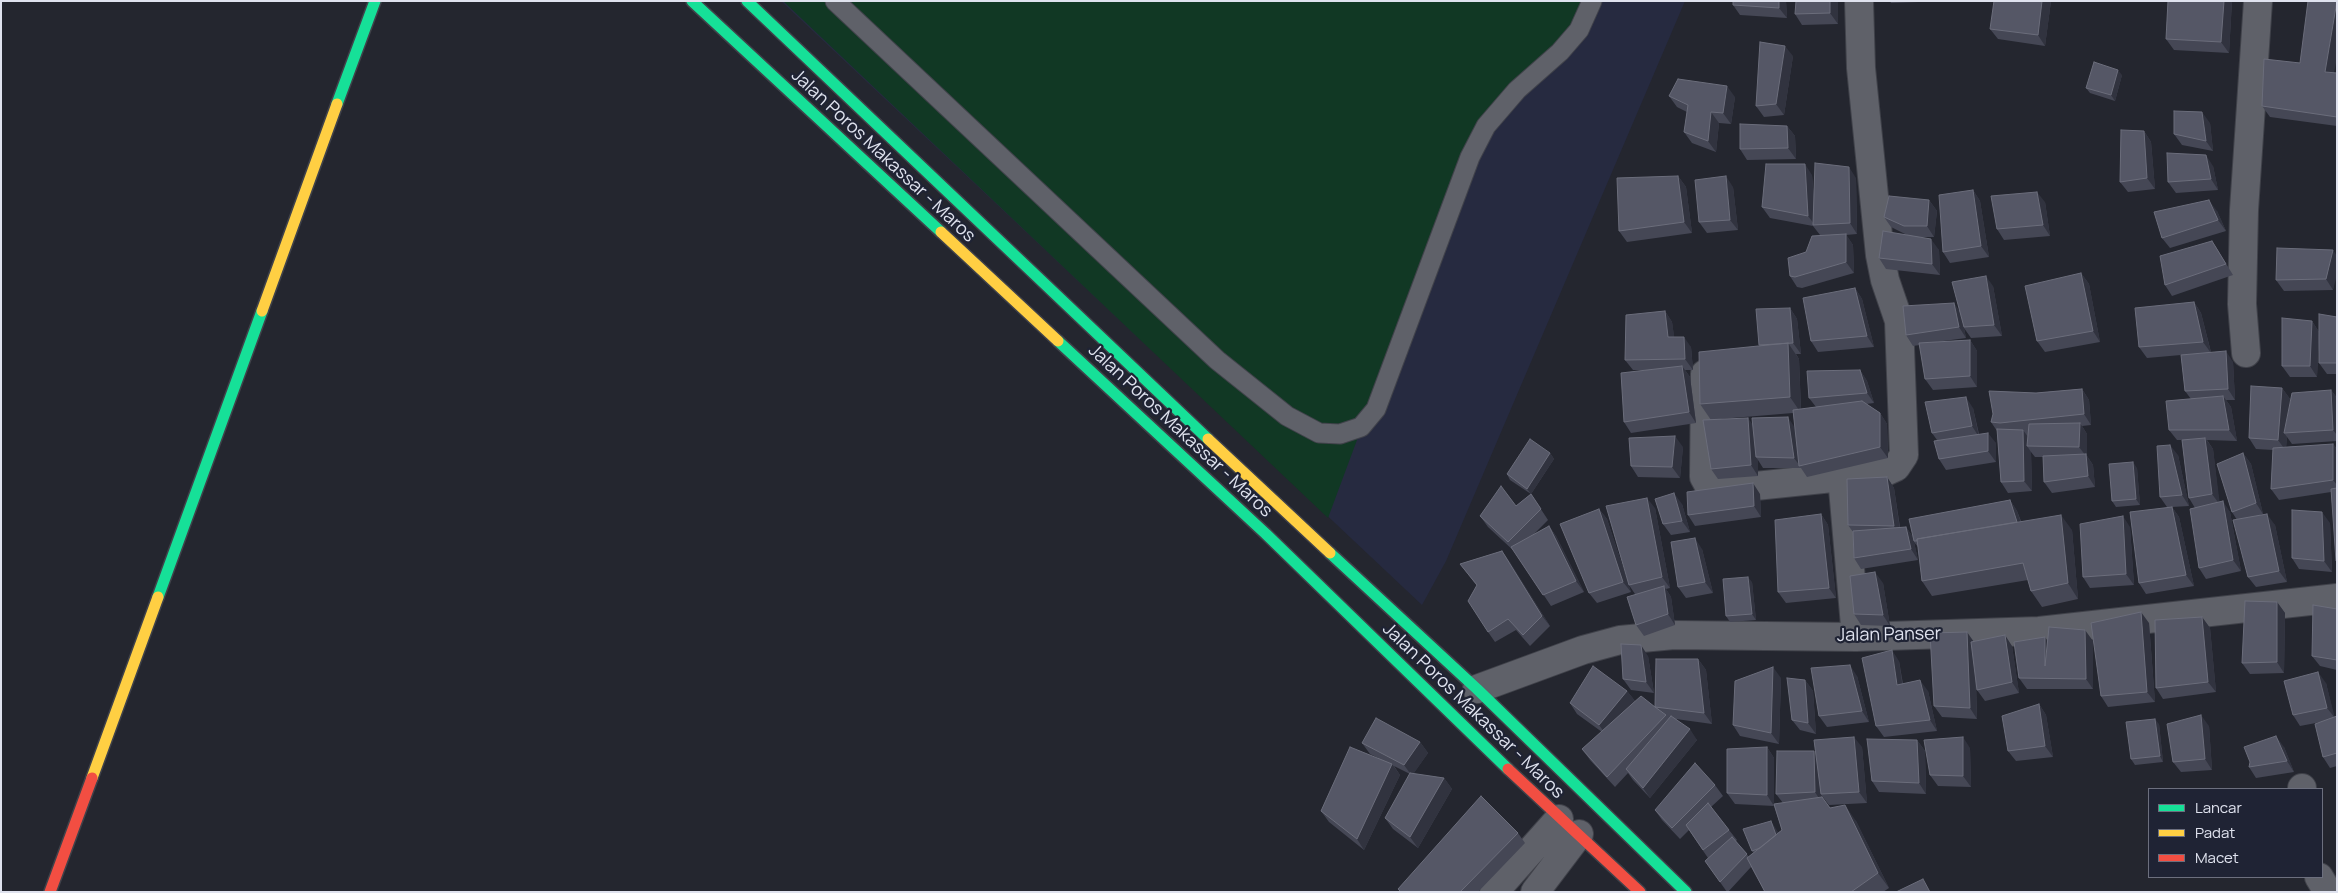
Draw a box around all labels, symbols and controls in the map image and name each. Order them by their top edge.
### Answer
street label: Jalan Poros Makassar - Maros [786,65,980,247]
street label: Jalan Poros Makassar - Maros [1083,340,1277,522]
street label: Jalan Poros Makassar - Maros [1378,619,1568,803]
street label: Jalan Panser [1837,623,1941,647]
legend [2148,788,2323,878]
text: Lancar [2195,797,2242,818]
text: Padat [2195,822,2235,843]
text: Macet [2195,847,2239,868]

